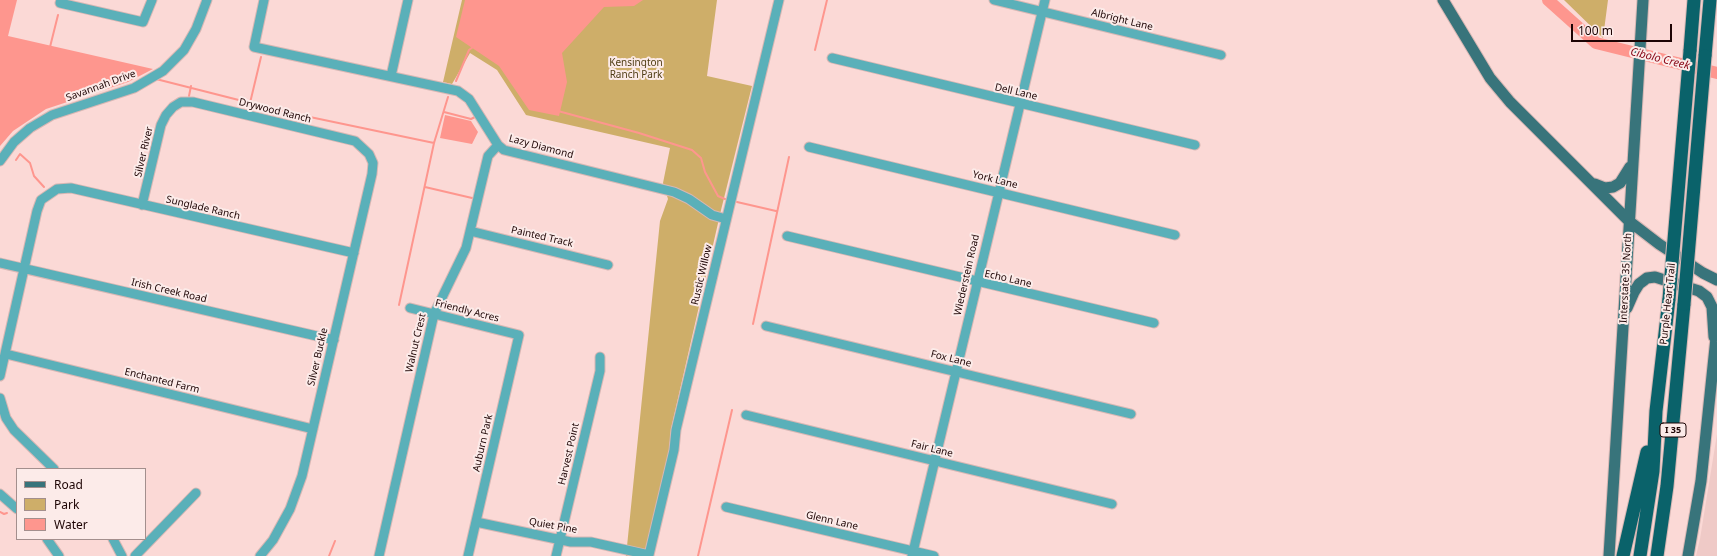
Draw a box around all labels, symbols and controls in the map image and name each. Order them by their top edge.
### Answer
street label: Albright Lane [1090,7,1154,33]
scale bar [1573,16,1674,42]
text: 100 m [1578,22,1613,39]
water label: Cibolo Creek [1629,45,1691,73]
park label: Kensington Ranch Park [609,57,663,80]
street label: Savannah Drive [65,68,137,104]
street label: Dell Lane [994,81,1038,103]
street label: Drywood Ranch [238,96,312,126]
street label: Silver River [132,125,156,179]
street label: Lazy Diamond [507,133,575,161]
street label: York Lane [971,169,1019,191]
street label: Sunglade Ranch [165,194,241,222]
street label: Painted Track [510,224,574,250]
street label: Wiederstein Road [952,233,982,317]
street label: Interstate 35 North [1618,233,1634,323]
street label: Rustic Willow [689,244,715,306]
street label: Purple Heart Trail [1658,263,1678,345]
street label: Echo Lane [983,268,1033,290]
street label: Irish Creek Road [130,276,208,306]
street label: Friendly Acres [434,297,500,325]
street label: Walnut Crest [403,312,429,374]
street label: Silver Buckle [306,327,330,387]
street label: Fox Lane [929,348,973,370]
street label: Enchanted Farm [123,366,201,396]
street label: Auburn Park [471,413,495,473]
street label: Harvest Point [556,422,582,486]
road number: I 35 [1660,423,1686,437]
street label: Fair Lane [910,438,954,460]
legend [16,468,146,540]
text: Road [54,476,83,493]
text: Park [54,496,79,513]
street label: Glenn Lane [805,509,859,533]
text: Water [54,516,88,533]
street label: Quiet Pine [528,516,578,536]

